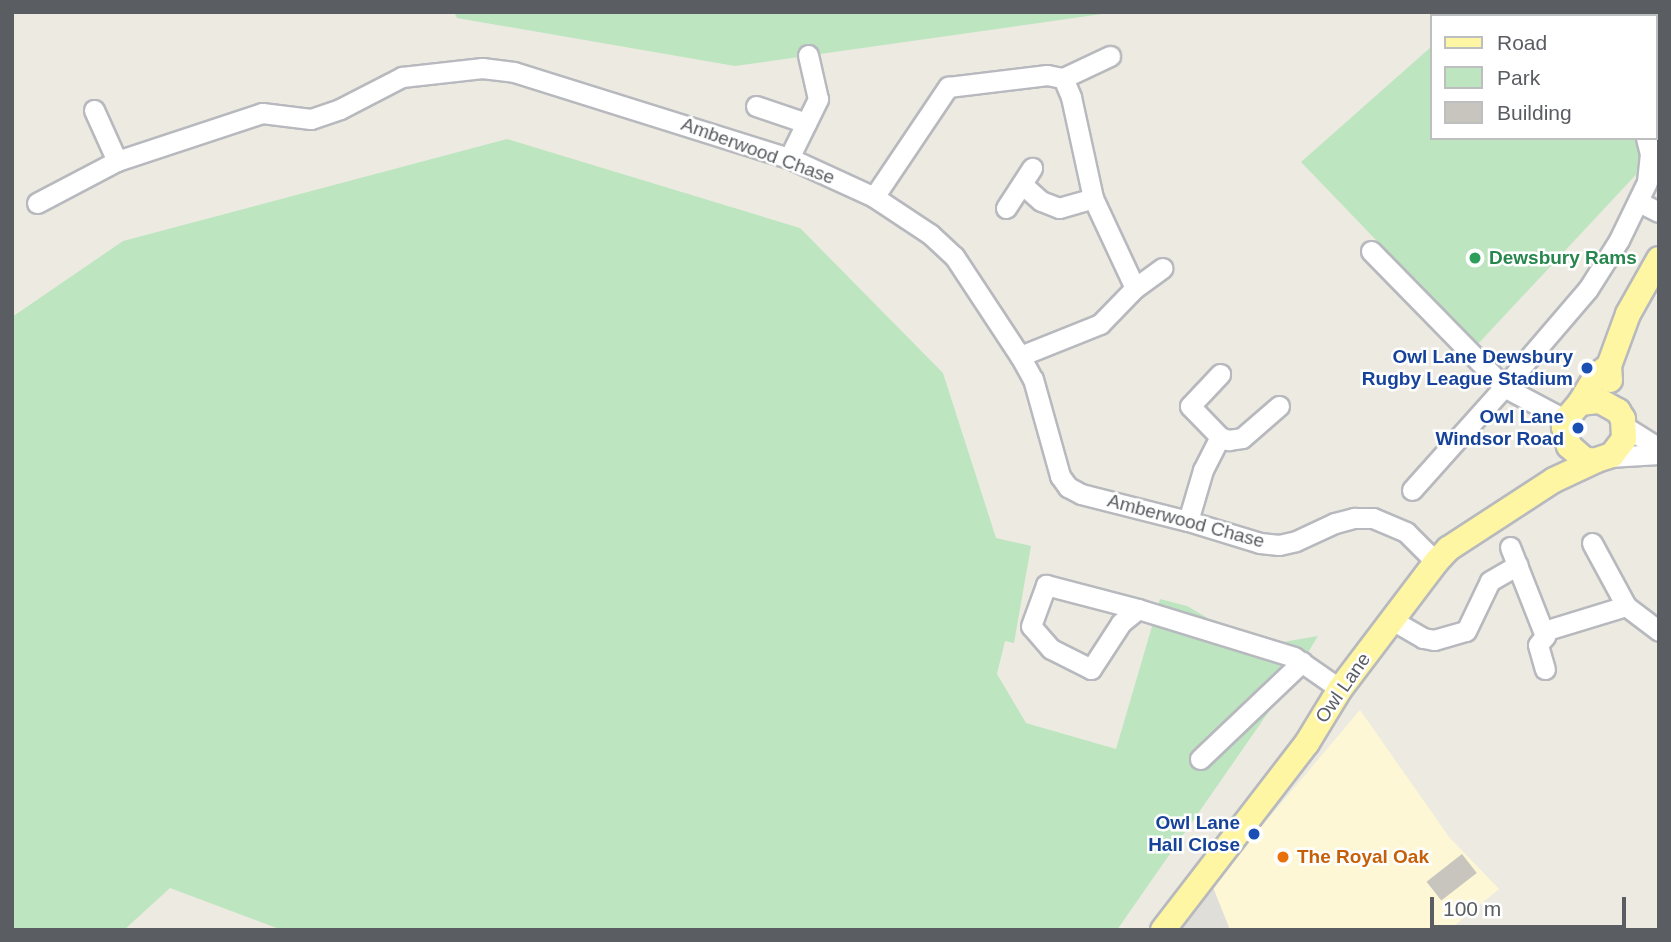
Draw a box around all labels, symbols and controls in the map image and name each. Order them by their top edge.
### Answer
legend [1430,14,1657,140]
text: Road [1497,31,1547,54]
text: Park [1497,66,1540,89]
text: Building [1497,101,1572,124]
street label: Amberwood Chase [678,113,838,189]
place label: Dewsbury Rams [1489,247,1637,269]
marker: Dewsbury Rams [1467,250,1483,266]
place label: Owl Lane Dewsbury Rugby League Stadium [1362,346,1573,390]
marker: Owl Lane Dewsbury Rugby League Stadium [1579,360,1595,376]
place label: Owl Lane Windsor Road [1435,406,1564,450]
marker: Owl Lane Windsor Road [1570,420,1586,436]
street label: Amberwood Chase [1105,489,1267,553]
street label: Owl Lane [1311,649,1375,727]
place label: Owl Lane Hall Close [1148,812,1240,856]
marker: Owl Lane Hall Close [1246,826,1262,842]
place label: The Royal Oak [1297,846,1429,868]
marker: The Royal Oak [1275,849,1291,865]
scale bar [1433,883,1629,927]
text: 100 m [1443,897,1501,920]

